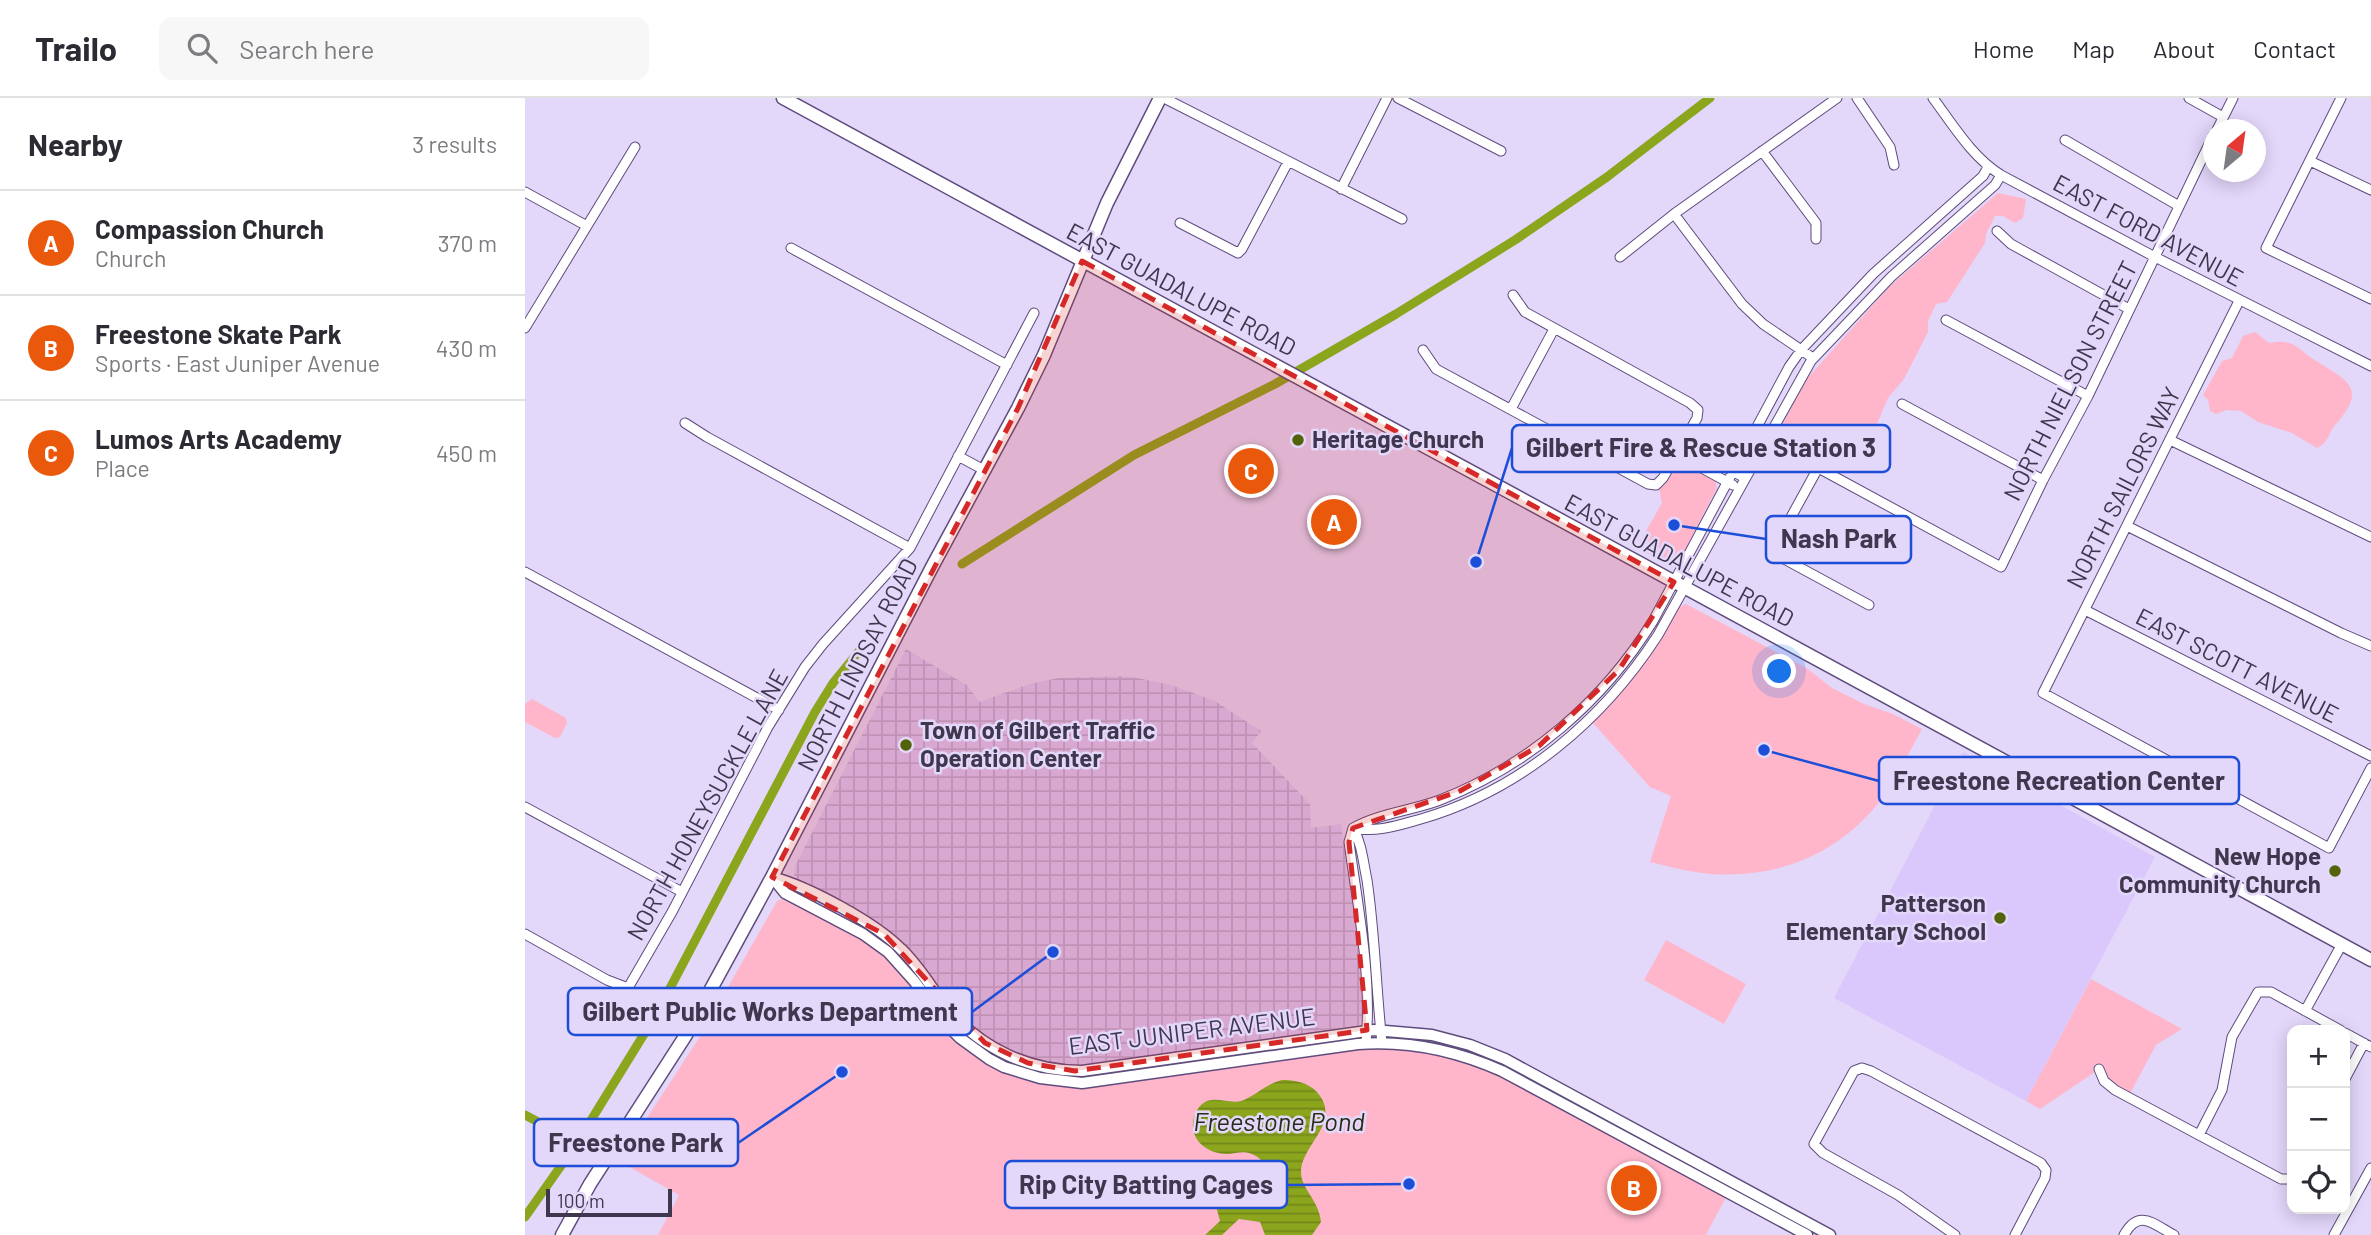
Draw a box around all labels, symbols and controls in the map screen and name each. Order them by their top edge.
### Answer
search box [159,17,649,80]
text: Trailo [35,28,117,68]
icon: search [183,29,221,67]
text: Search here [239,33,374,64]
text: Home [1973,34,2034,63]
text: Map [2072,34,2115,63]
text: About [2153,34,2215,63]
text: Contact [2253,34,2336,63]
north arrow [2203,119,2266,182]
text: Nearby [28,126,123,162]
text: 3 results [412,130,497,158]
street label: EAST FORD AVENUE [2049,167,2249,292]
text: Compassion Church [95,213,324,244]
street label: EAST GUADALUPE ROAD [1062,216,1301,361]
text: A [43,229,59,257]
text: 370 m [438,229,497,257]
text: Church [95,244,166,272]
street label: NORTH NIELSON STREET [1997,256,2143,505]
text: Freestone Skate Park [95,318,342,349]
text: B [44,334,58,362]
text: 430 m [436,334,497,362]
text: Sports · East Juniper Avenue [95,349,380,377]
street label: NORTH SAILORS WAY [2059,382,2186,593]
text: Lumos Arts Academy [95,423,342,454]
place label: Heritage Church [1312,424,1484,453]
callout: Gilbert Fire & Rescue Station 3 [1512,425,1890,472]
text: Gilbert Fire & Rescue Station 3 [1526,431,1876,462]
marker: Heritage Church [1290,432,1306,448]
text: C [44,439,58,467]
text: 450 m [436,439,497,467]
pin: C [1228,445,1274,497]
text: Place [95,454,150,482]
street label: EAST GUADALUPE ROAD [1560,487,1799,632]
pin: A [1311,496,1357,548]
callout: Nash Park [1766,516,1911,563]
text: Nash Park [1781,522,1897,553]
street label: NORTH LINDSAY ROAD [790,553,923,776]
street label: EAST SCOTT AVENUE [2131,601,2344,728]
your location [1762,654,1796,688]
street label: NORTH HONEYSUCKLE LANE [620,664,793,945]
place label: Town of Gilbert Traffic Operation Center [920,715,1156,772]
marker: Town of Gilbert Traffic Operation Center [898,737,914,753]
callout: Freestone Recreation Center [1879,757,2239,804]
text: Freestone Recreation Center [1893,764,2225,795]
place label: New Hope Community Church [2119,841,2321,898]
marker: New Hope Community Church [2327,863,2343,879]
place label: Patterson Elementary School [1786,888,1986,945]
marker: Patterson Elementary School [1992,910,2008,926]
callout: Gilbert Public Works Department [568,988,972,1035]
text: Gilbert Public Works Department [582,995,958,1026]
street label: EAST JUNIPER AVENUE [1067,1001,1317,1060]
map controls [2287,1025,2350,1214]
button: + [2287,1025,2350,1088]
button: − [2287,1088,2350,1151]
water label: Freestone Pond [1193,1105,1365,1136]
callout: Freestone Park [534,1119,738,1166]
text: Freestone Park [548,1126,724,1157]
button: locate [2287,1151,2350,1214]
callout: Rip City Batting Cages [1005,1161,1287,1208]
pin: B [1611,1162,1657,1214]
text: Rip City Batting Cages [1019,1168,1273,1199]
scale bar [546,1186,672,1218]
text: 100 m [557,1189,605,1212]

